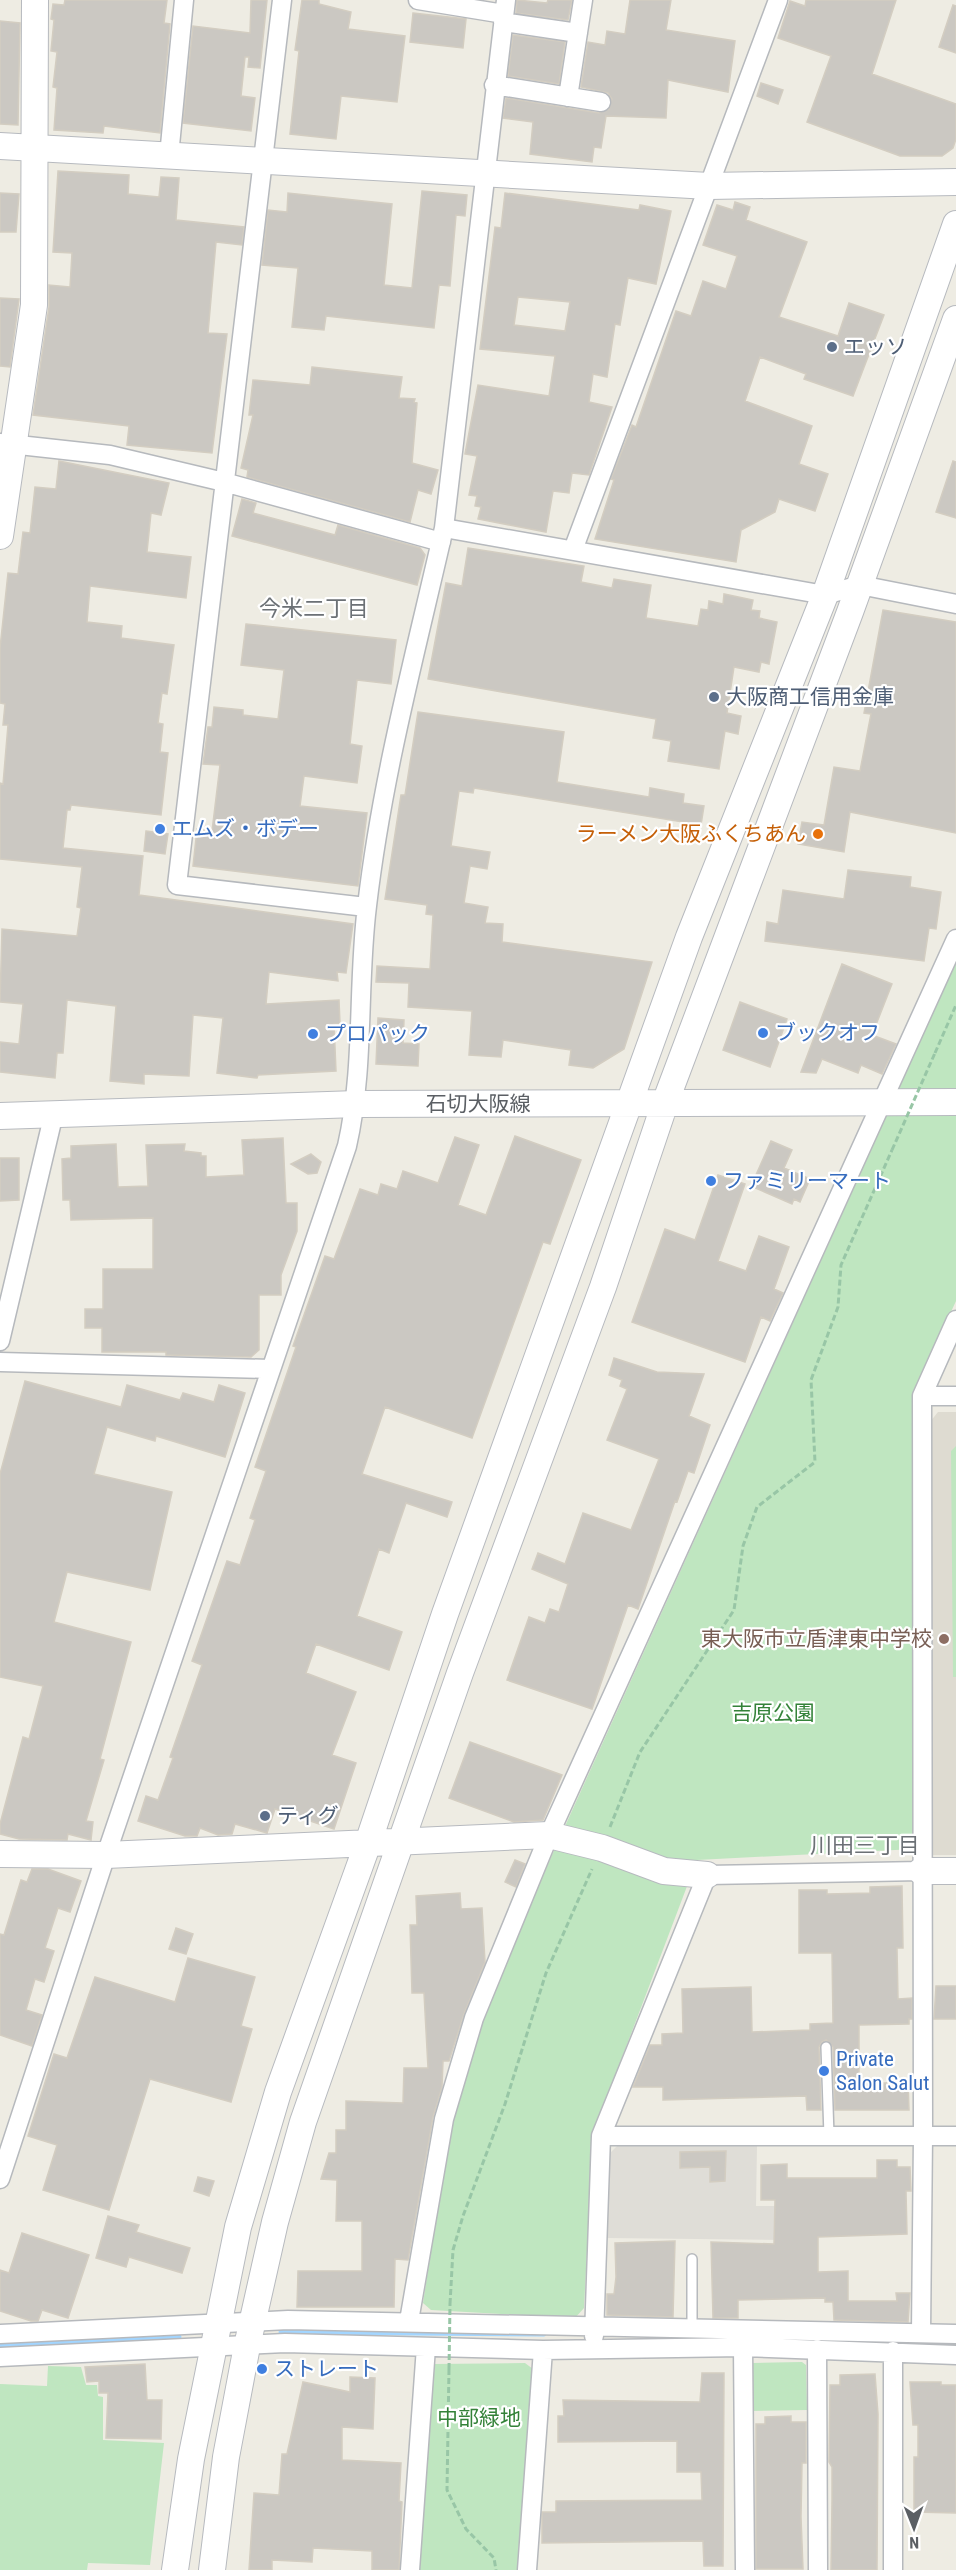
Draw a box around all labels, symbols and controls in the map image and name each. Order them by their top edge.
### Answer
place label: エッソ [844,335,907,359]
marker: エッソ [825,340,839,354]
district label: 今米二丁目 [259,596,369,621]
place label: 大阪商工信用金庫 [726,685,894,709]
marker: 大阪商工信用金庫 [707,690,721,704]
place label: エムズ・ボデー [172,817,319,841]
marker: エムズ・ボデー [153,822,167,836]
place label: ラーメン大阪ふくちあん [576,822,806,846]
marker: ラーメン大阪ふくちあん [811,827,825,841]
place label: ブックオフ [775,1021,880,1045]
place label: プロパック [325,1022,430,1046]
marker: ブックオフ [756,1026,770,1040]
marker: プロパック [306,1027,320,1041]
street label: 石切大阪線 [426,1092,531,1116]
place label: ファミリーマート [723,1169,891,1193]
marker: ファミリーマート [704,1174,718,1188]
place label: 東大阪市立盾津東中学校 [701,1627,932,1651]
marker: 東大阪市立盾津東中学校 [937,1632,951,1646]
park label: 吉原公園 [731,1701,815,1725]
place label: ティグ [277,1804,339,1828]
marker: ティグ [258,1809,272,1823]
district label: 川田三丁目 [810,1833,920,1858]
place label: Private Salon Salut [836,2047,929,2095]
marker: Private Salon Salut [817,2064,831,2078]
place label: ストレート [274,2357,379,2381]
marker: ストレート [255,2362,269,2376]
park label: 中部緑地 [437,2406,521,2430]
north arrow [884,2498,944,2558]
text: N [909,2533,919,2552]

